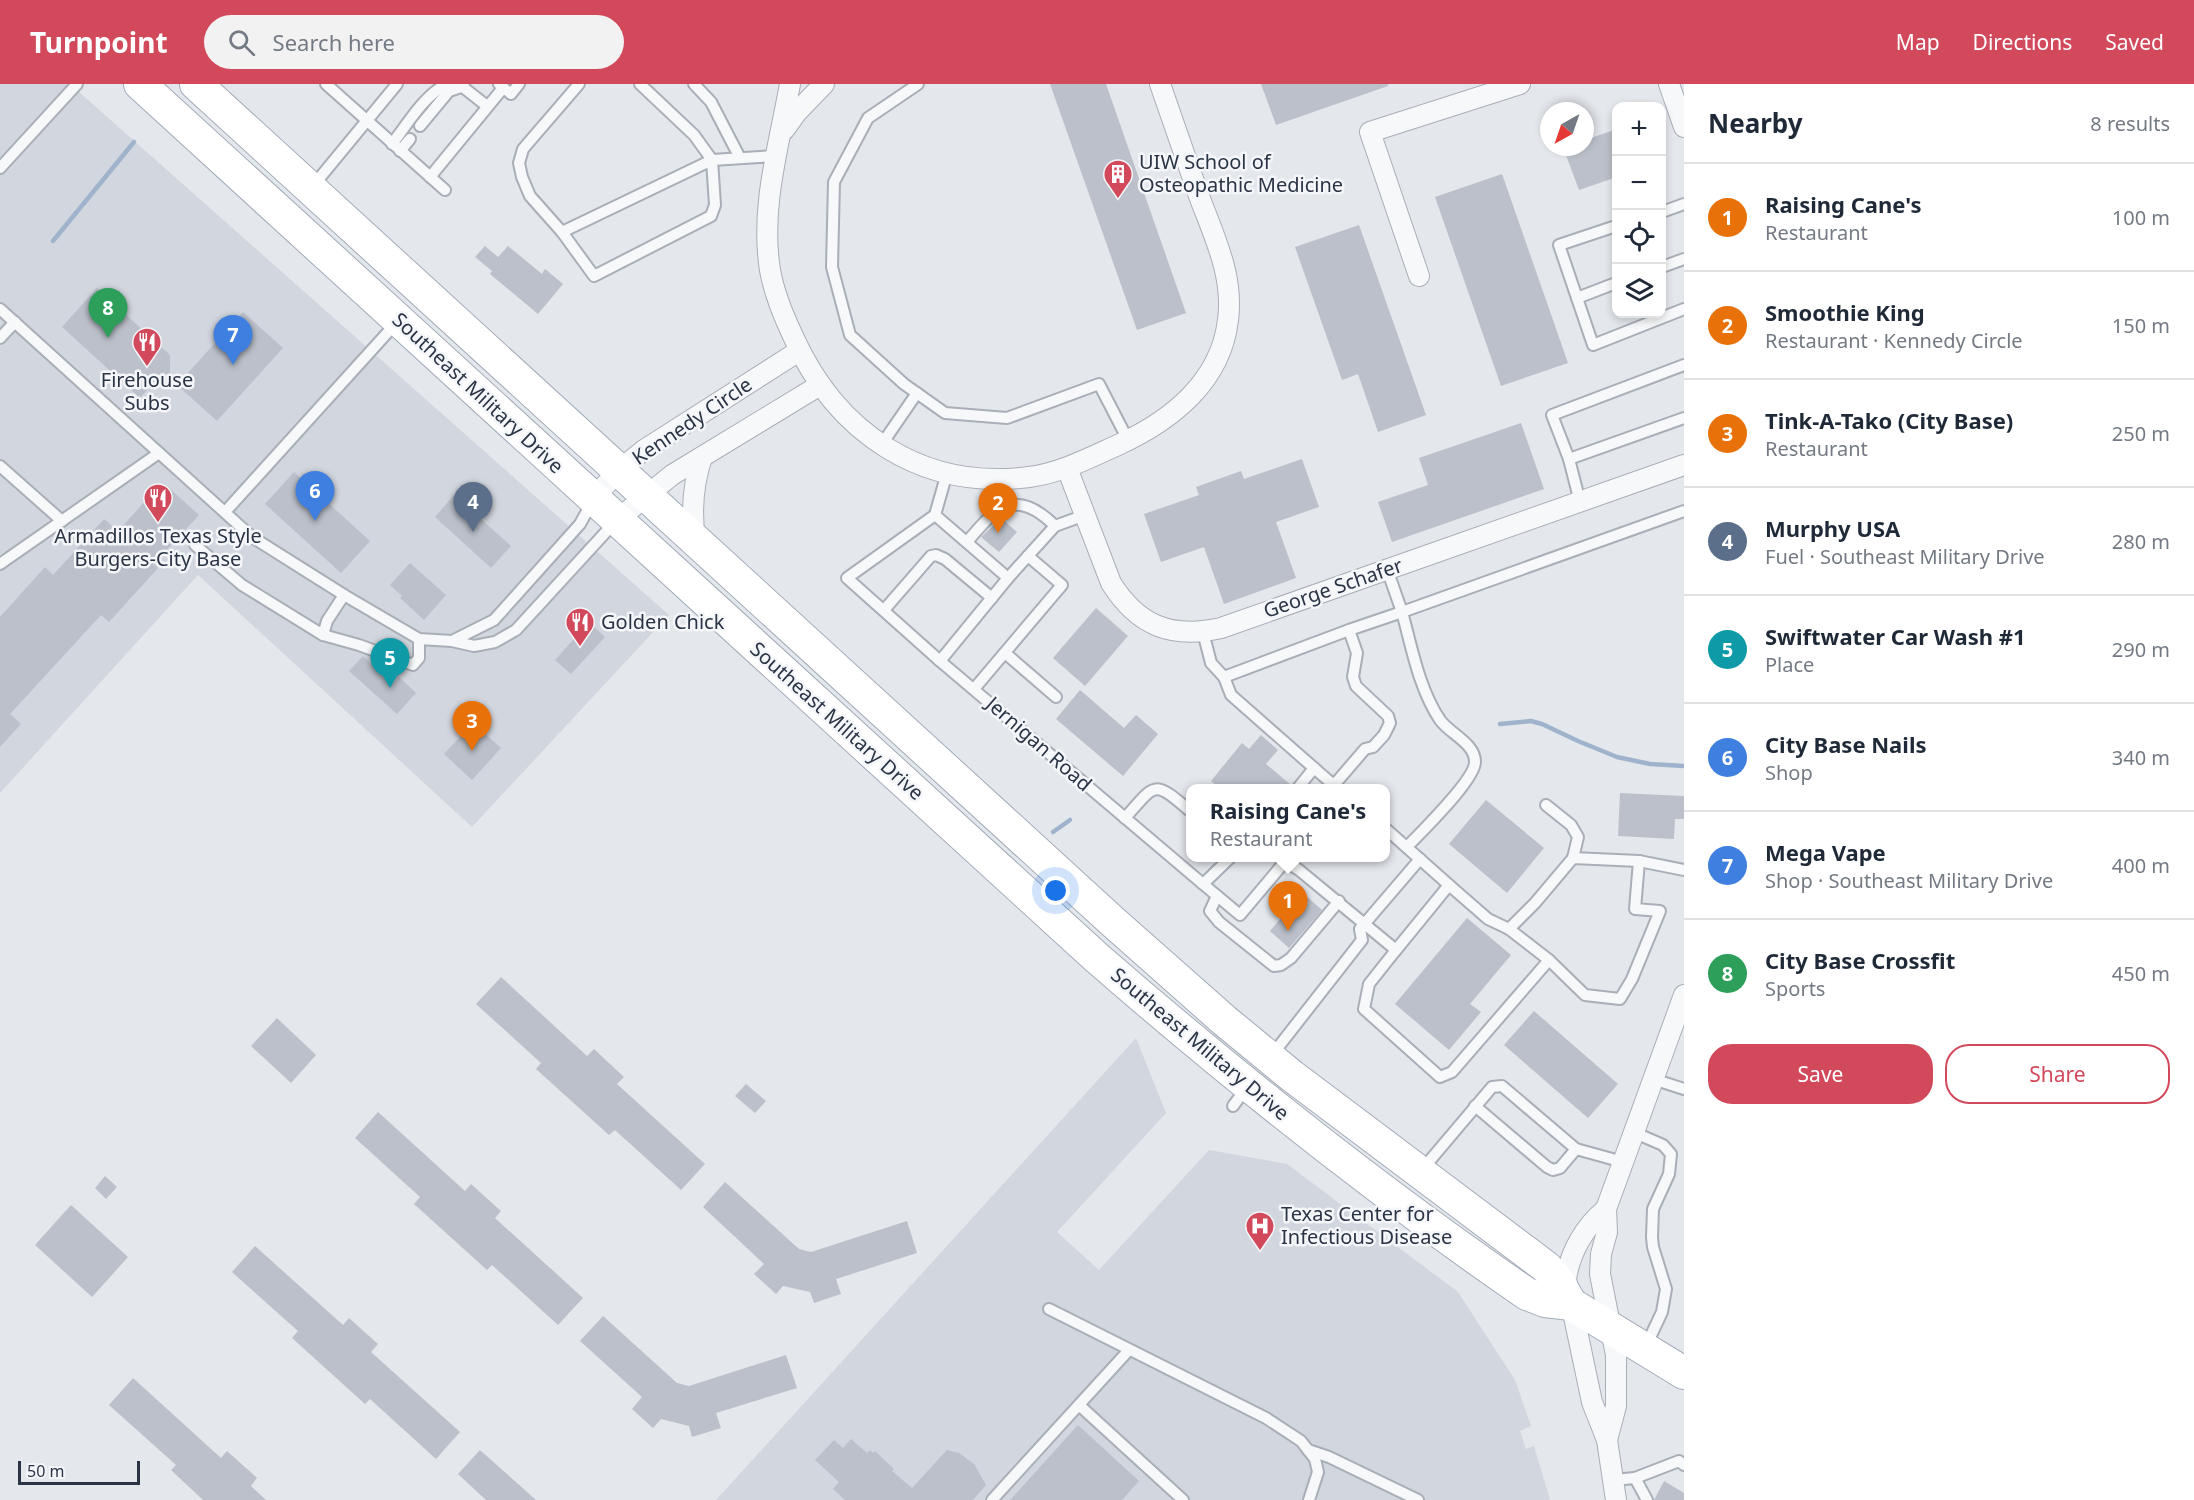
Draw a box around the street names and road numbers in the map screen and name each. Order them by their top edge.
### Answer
street label: Southeast Military Drive [387,306,570,479]
street label: Kennedy Circle [627,371,757,471]
street label: George Schafer [1260,551,1406,624]
street label: Southeast Military Drive [745,635,930,806]
street label: Jernigan Road [979,689,1098,797]
street label: Southeast Military Drive [1106,961,1295,1126]

